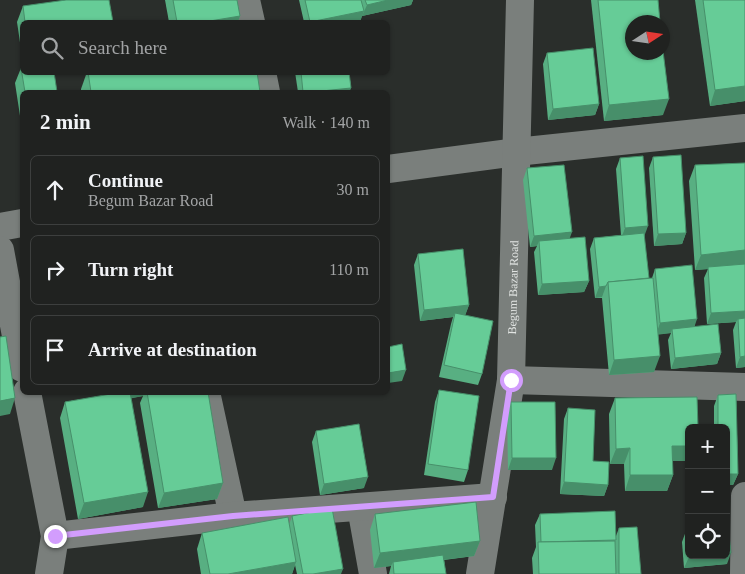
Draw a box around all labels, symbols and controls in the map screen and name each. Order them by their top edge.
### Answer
north arrow [625,15,670,60]
search box [20,20,390,75]
icon: search [38,34,66,62]
text: Search here [78,37,167,58]
text: 2 min [40,110,91,134]
text: Walk · 140 m [283,114,370,131]
text: Continue [88,170,163,191]
icon: ahead [41,176,69,204]
text: 30 m [337,181,369,198]
text: Begum Bazar Road [88,192,213,209]
street label: Begum Bazar Road [505,240,521,335]
icon: right [41,256,69,284]
text: Turn right [88,259,173,280]
text: 110 m [329,261,369,278]
icon: arrive [41,336,69,364]
text: Arrive at destination [88,339,257,360]
route start [500,369,523,392]
map controls [685,424,730,559]
button: + [685,424,730,469]
button: − [685,469,730,514]
button: locate [685,514,730,559]
route end [44,525,67,548]

